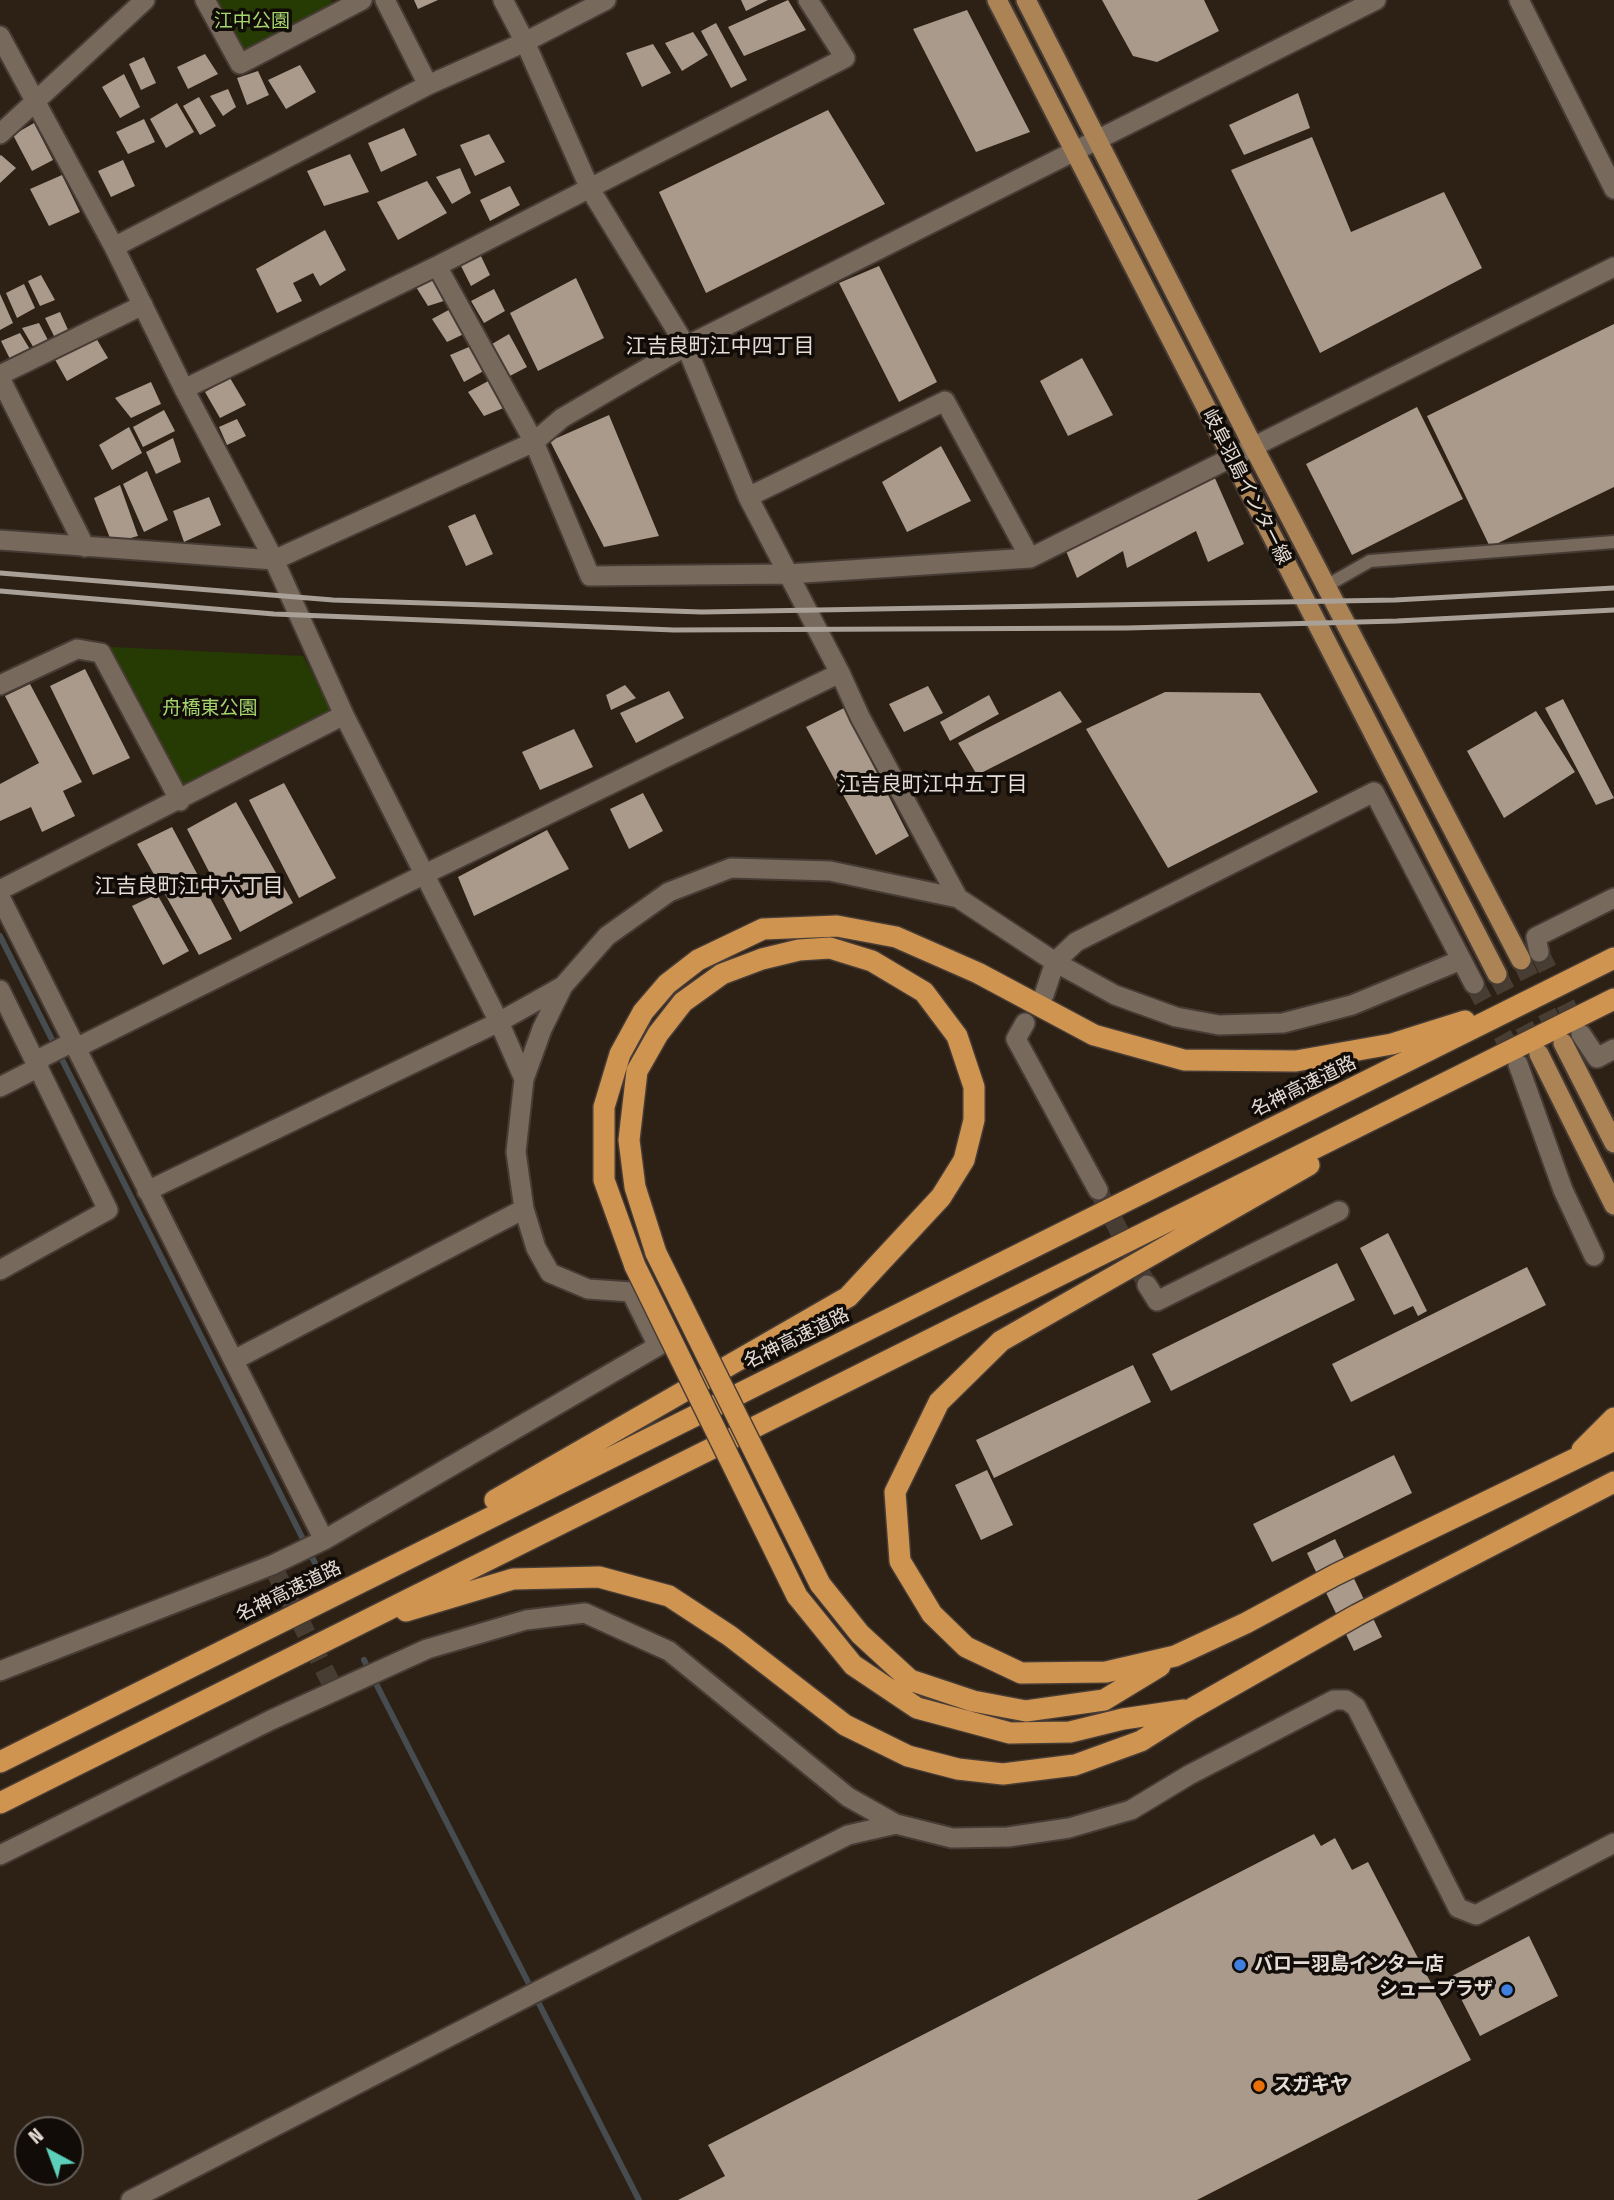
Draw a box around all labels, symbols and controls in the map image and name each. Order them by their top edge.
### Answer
park label: 江中公園 [214,11,290,33]
district label: 江吉良町江中四丁目 [626,334,814,360]
street label: 岐阜羽島インター線 [1197,406,1295,568]
park label: 舟橋東公園 [163,698,257,720]
district label: 江吉良町江中五丁目 [839,772,1027,798]
district label: 江吉良町江中六丁目 [95,874,283,900]
street label: 名神高速道路 [1248,1052,1360,1122]
street label: 名神高速道路 [741,1304,853,1374]
street label: 名神高速道路 [233,1557,345,1627]
place label: バロー羽島インター店 [1254,1954,1444,1976]
marker: バロー羽島インター店 [1232,1957,1248,1973]
place label: シュープラザ [1379,1979,1493,2001]
marker: シュープラザ [1499,1982,1515,1998]
place label: スガキヤ [1273,2075,1349,2097]
marker: スガキヤ [1251,2078,1267,2094]
north arrow [14,2116,84,2186]
text: N [24,2124,48,2149]

